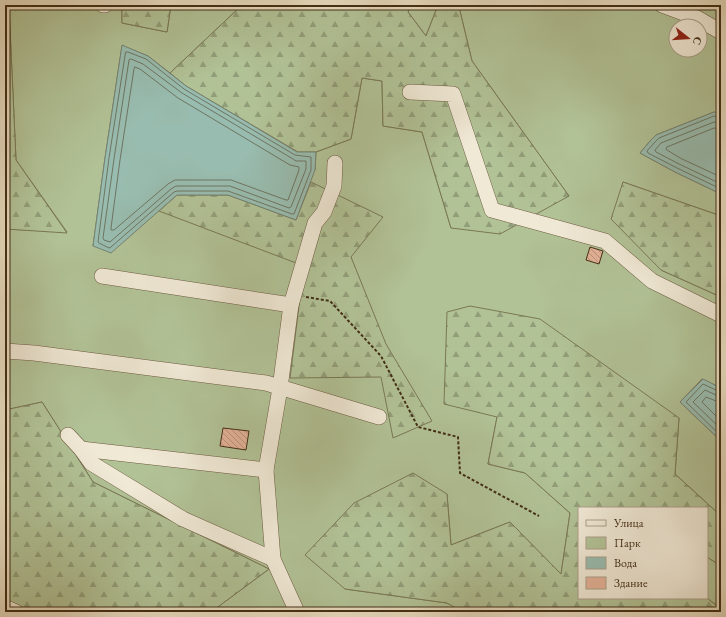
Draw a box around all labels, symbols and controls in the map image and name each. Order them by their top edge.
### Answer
north arrow [668,18,708,58]
text: С [690,35,705,47]
legend [578,507,708,599]
text: Улица [613,515,644,531]
text: Парк [614,535,641,551]
text: Вода [614,555,637,571]
text: Здание [614,575,648,591]

